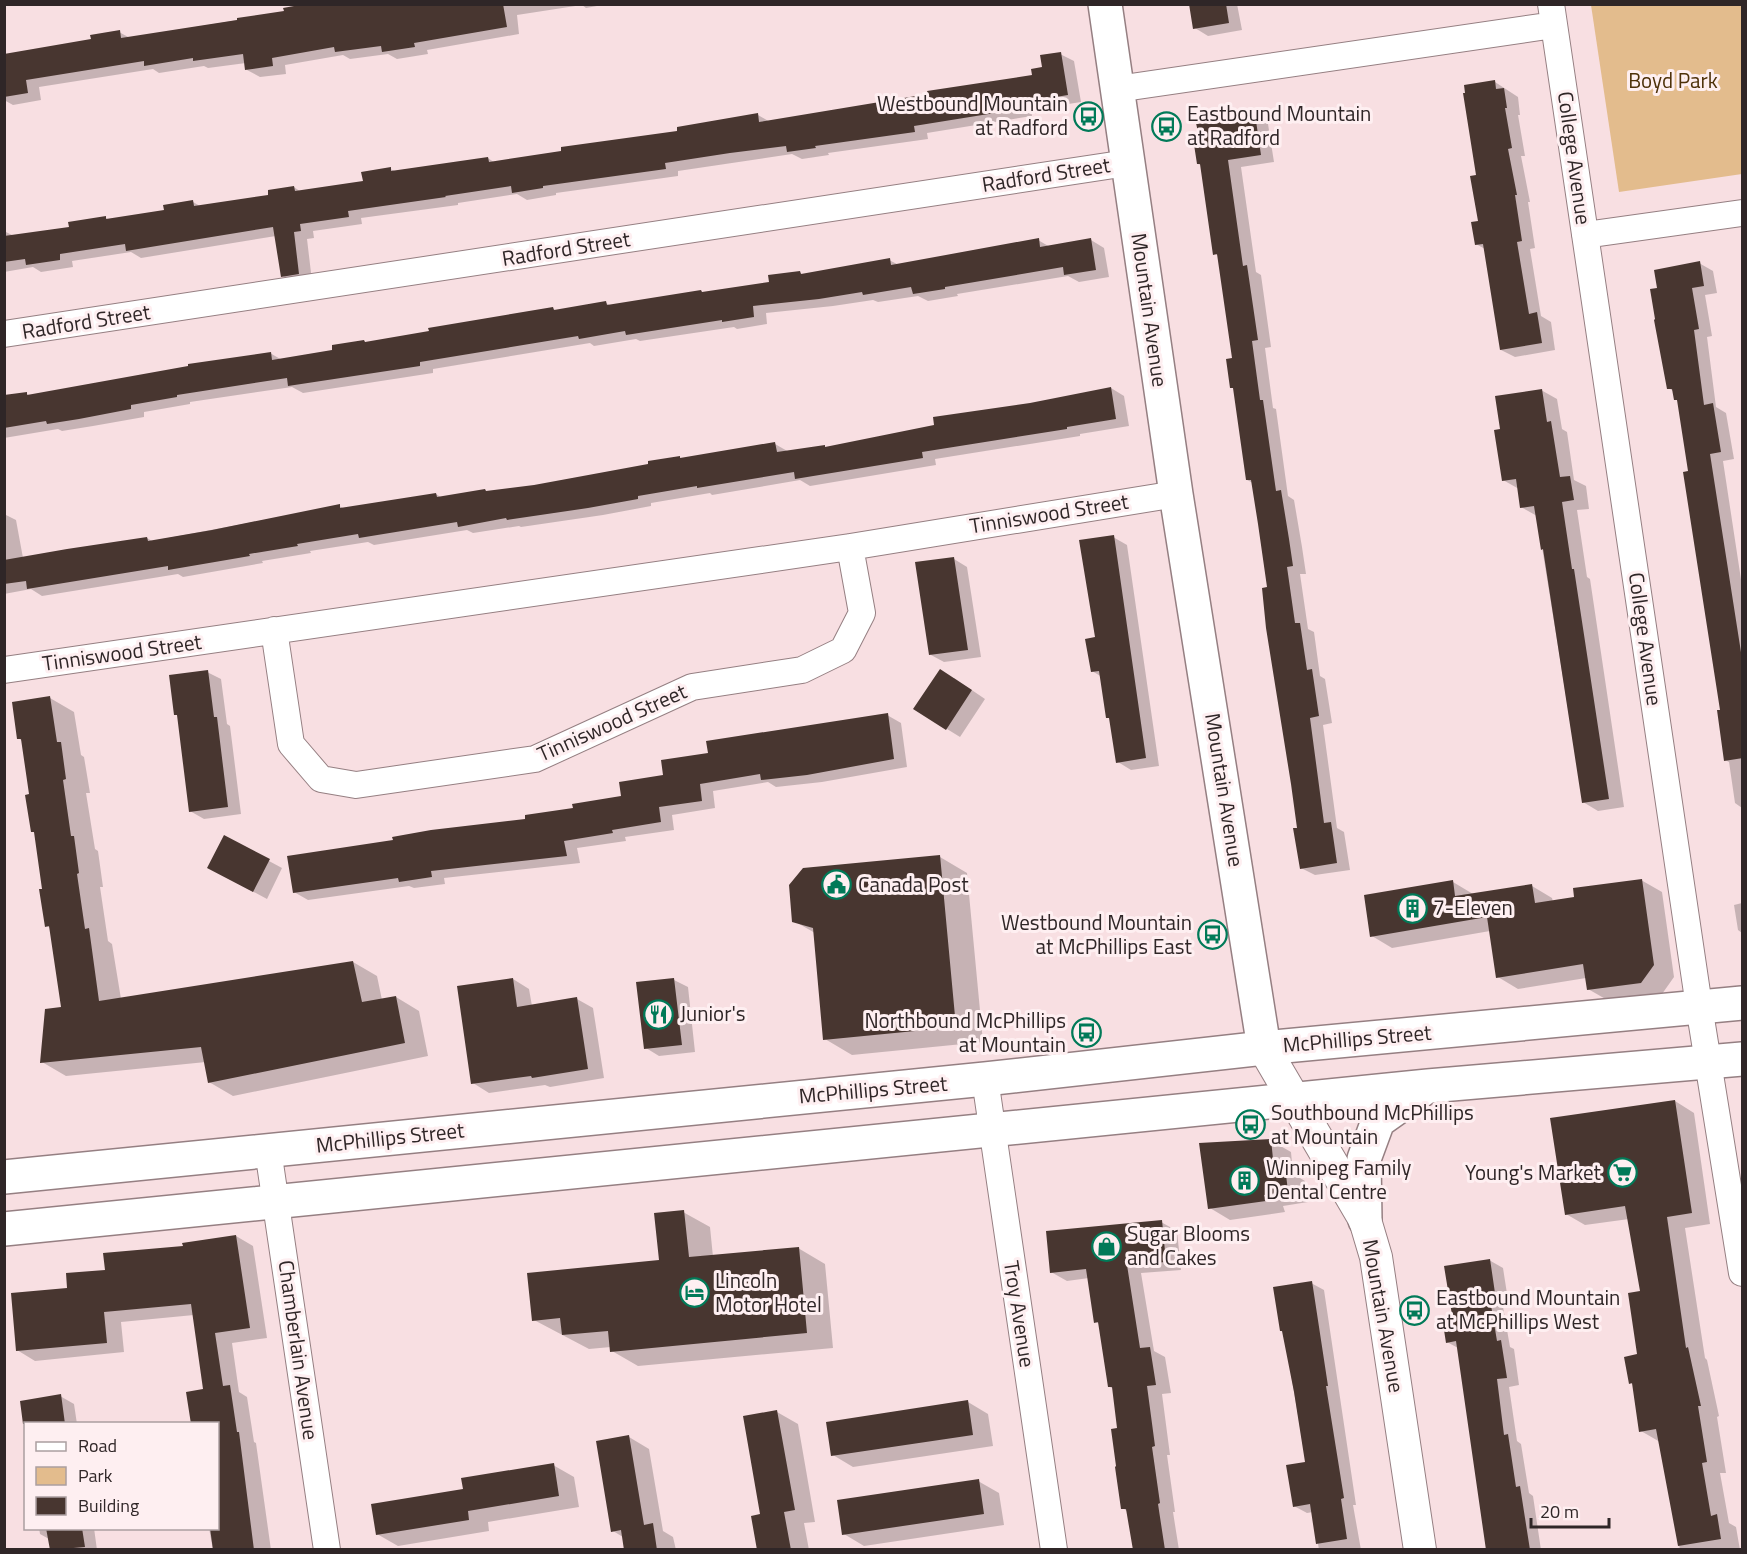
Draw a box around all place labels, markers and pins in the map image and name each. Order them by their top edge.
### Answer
place label: Westbound Mountain at Radford [877,87,1068,143]
place label: Eastbound Mountain at Radford [1187,97,1371,153]
bus stop icon: Westbound Mountain at Radford [1073,100,1105,132]
bus stop icon: Eastbound Mountain at Radford [1150,110,1182,142]
place label: Canada Post [858,868,969,900]
public building icon: Canada Post [821,869,853,901]
place label: 7-Eleven [1433,891,1513,923]
building icon: 7-Eleven [1396,892,1428,924]
place label: Westbound Mountain at McPhillips East [1001,906,1193,962]
bus stop icon: Westbound Mountain at McPhillips East [1197,919,1229,951]
place label: Junior's [680,997,745,1029]
restaurant icon: Junior's [643,998,675,1030]
place label: Northbound McPhillips at Mountain [864,1004,1066,1060]
bus stop icon: Northbound McPhillips at Mountain [1071,1017,1103,1049]
place label: Southbound McPhillips at Mountain [1271,1096,1474,1152]
bus stop icon: Southbound McPhillips at Mountain [1234,1109,1266,1141]
place label: Winnipeg Family Dental Centre [1266,1151,1411,1207]
place label: Young's Market [1465,1156,1602,1188]
supermarket icon: Young's Market [1606,1157,1638,1189]
building icon: Winnipeg Family Dental Centre [1229,1164,1261,1196]
place label: Sugar Blooms and Cakes [1127,1217,1250,1273]
shop icon: Sugar Blooms and Cakes [1090,1230,1122,1262]
place label: Lincoln Motor Hotel [715,1264,822,1320]
hotel icon: Lincoln Motor Hotel [678,1277,710,1309]
place label: Eastbound Mountain at McPhillips West [1436,1281,1620,1337]
bus stop icon: Eastbound Mountain at McPhillips West [1399,1294,1431,1326]

